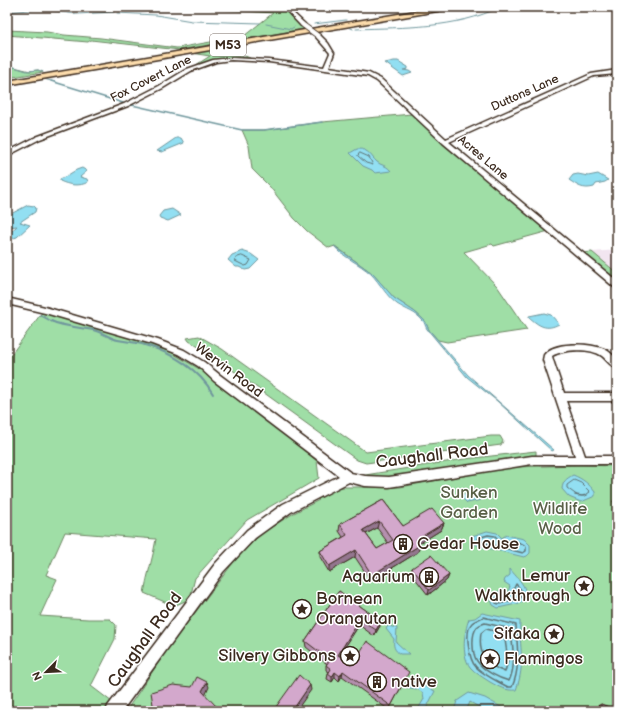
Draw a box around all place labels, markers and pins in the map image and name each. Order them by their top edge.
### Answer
building icon: Cedar House [392,533,414,555]
place label: Cedar House [417,534,519,554]
building icon: Aquarium [418,566,440,588]
place label: Lemur Walkthrough [475,566,571,606]
place label: Aquarium [342,567,415,587]
place icon: Lemur Walkthrough [573,575,595,597]
place label: Bornean Orangutan [316,589,397,629]
place icon: Bornean Orangutan [291,598,313,620]
place icon: Sifaka [543,623,565,645]
place label: Sifaka [494,624,540,644]
place icon: Silvery Gibbons [339,645,361,667]
place label: Silvery Gibbons [218,646,336,666]
place icon: Flamingos [479,648,501,670]
place label: Flamingos [504,649,583,669]
building icon: native [366,671,388,693]
place label: native [391,672,437,692]

